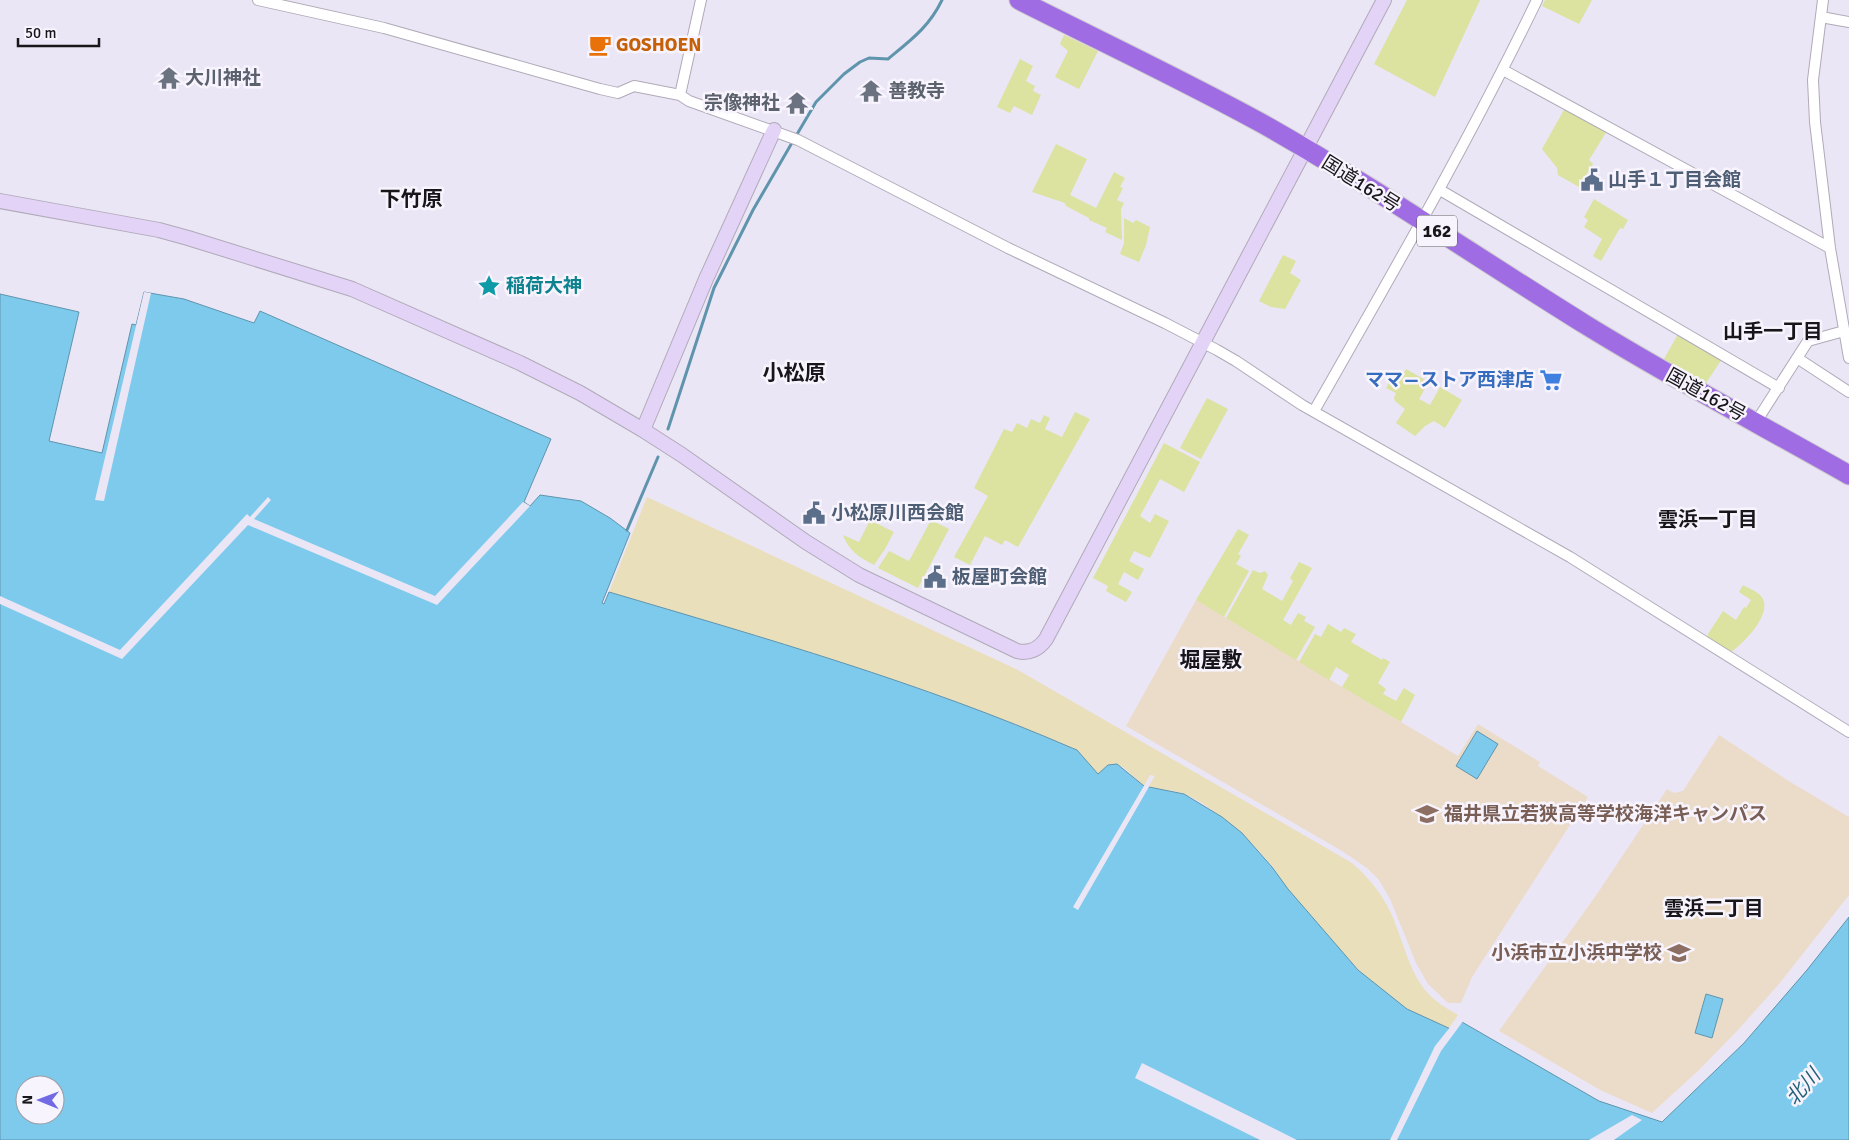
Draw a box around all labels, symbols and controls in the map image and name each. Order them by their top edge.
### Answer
scale bar [18,15,99,47]
text: 50 m [25,24,56,42]
cafe icon: GOSHOEN [587,32,613,58]
place label: GOSHOEN [616,33,702,57]
temple icon: 大川神社 [156,65,182,91]
place label: 大川神社 [185,66,261,90]
temple icon: 善教寺 [858,78,884,104]
place label: 善教寺 [888,79,945,103]
temple icon: 宗像神社 [784,90,810,116]
place label: 宗像神社 [704,91,780,115]
street label: 国道162号 [1317,151,1405,217]
public building icon: 山手１丁目会館 [1579,167,1605,193]
place label: 山手１丁目会館 [1608,168,1741,192]
district label: 下竹原 [380,186,443,212]
road number: 162 [1417,216,1457,247]
place icon: 稲荷大神 [476,273,502,299]
place label: 稲荷大神 [506,274,582,298]
district label: 山手一丁目 [1723,319,1823,344]
district label: 小松原 [763,360,826,386]
street label: 国道162号 [1662,363,1750,427]
supermarket icon: ママ―ストア西津店 [1538,367,1564,393]
place label: ママ―ストア西津店 [1365,368,1534,392]
public building icon: 小松原川西会館 [801,500,827,526]
place label: 小松原川西会館 [831,501,964,525]
district label: 雲浜一丁目 [1658,507,1758,532]
public building icon: 板屋町会館 [922,564,948,590]
place label: 板屋町会館 [952,565,1047,589]
district label: 堀屋敷 [1180,647,1243,673]
school or university icon: 福井県立若狭高等学校海洋キャンパス [1414,801,1440,827]
place label: 福井県立若狭高等学校海洋キャンパス [1444,802,1767,826]
district label: 雲浜二丁目 [1664,896,1764,921]
school or university icon: 小浜市立小浜中学校 [1666,940,1692,966]
place label: 小浜市立小浜中学校 [1491,941,1662,965]
water label: 北川 [1780,1062,1827,1110]
north arrow [15,1075,65,1125]
text: N [19,1095,36,1105]

